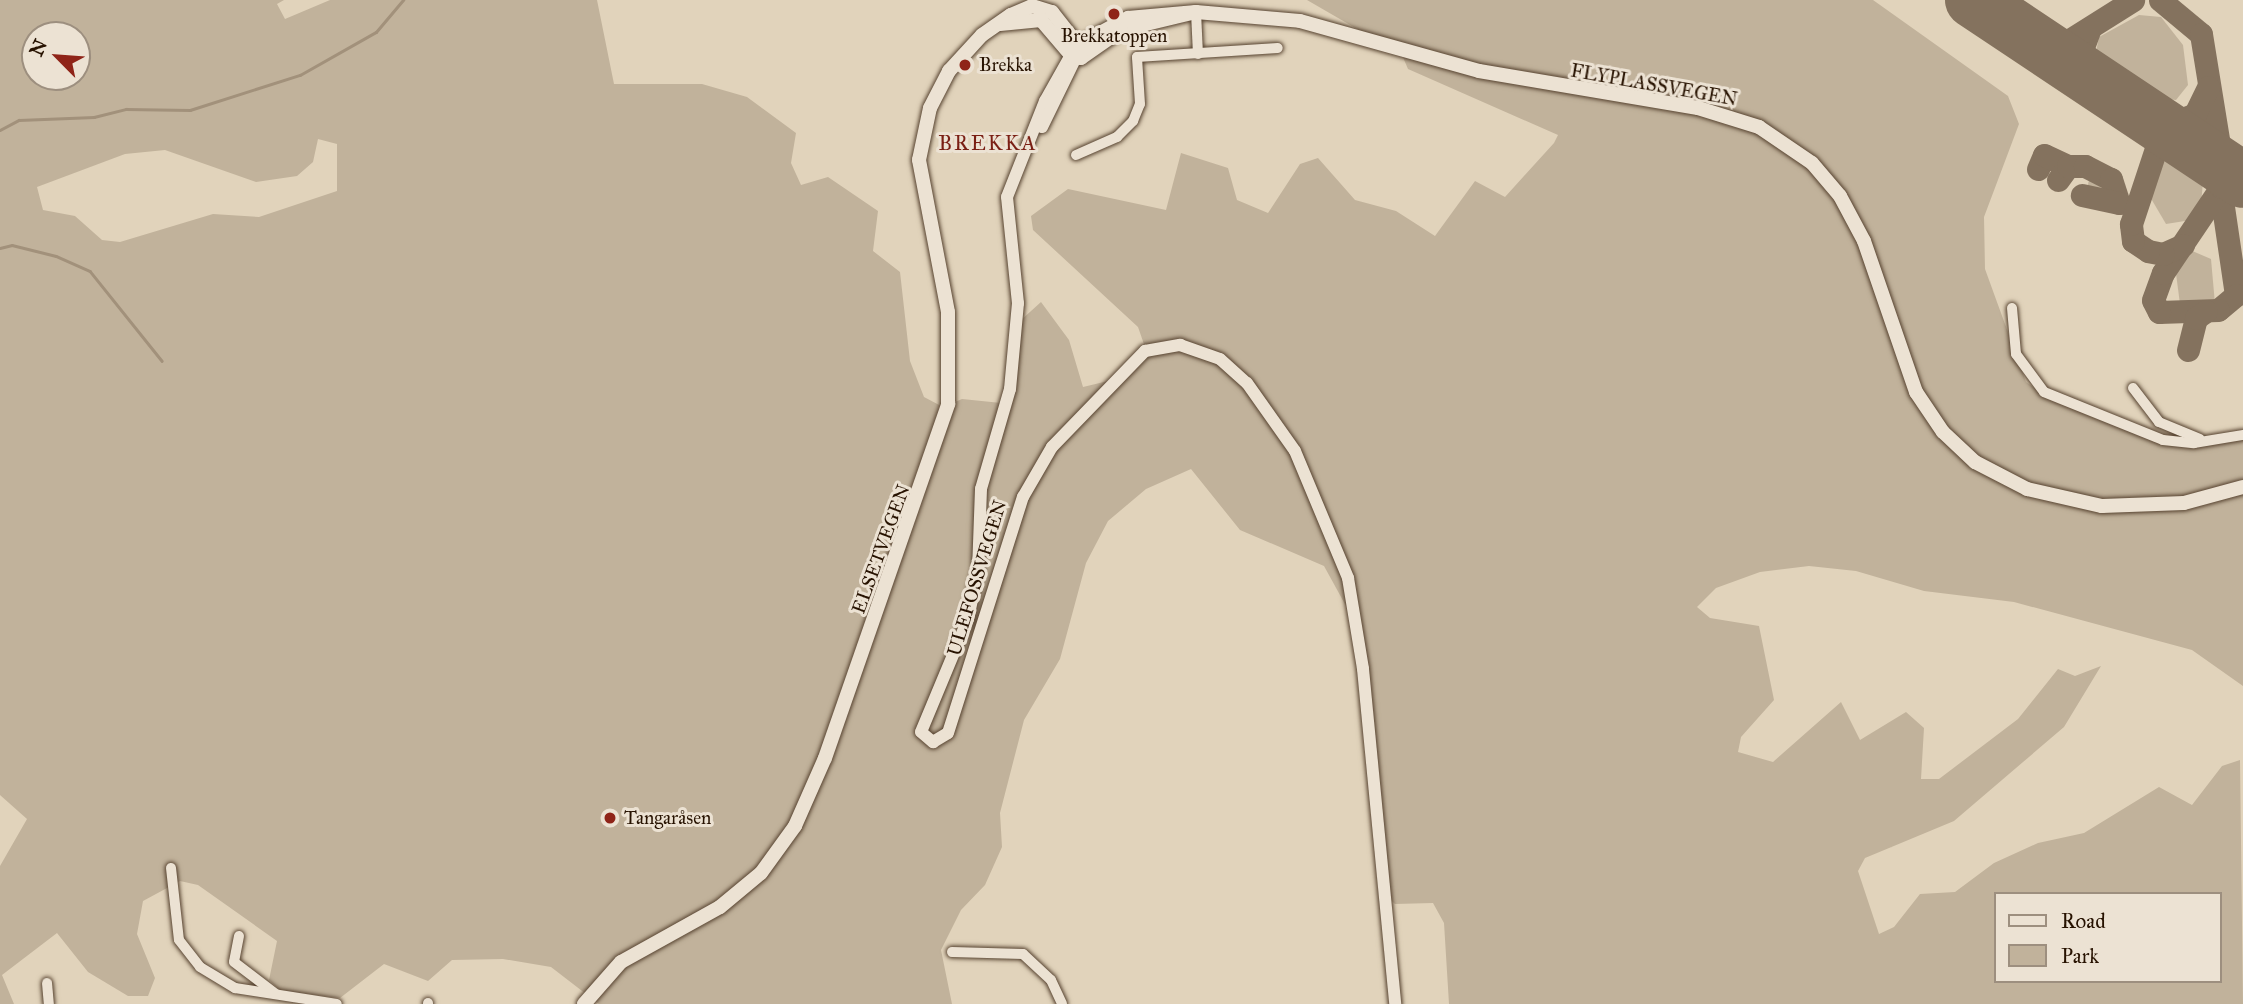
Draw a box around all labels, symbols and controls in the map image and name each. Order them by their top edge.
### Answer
marker: Brekkatoppen [1106,6,1122,22]
north arrow [21,21,91,91]
place label: Brekkatoppen [1061,25,1167,47]
text: N [24,36,52,60]
place label: Brekka [979,54,1032,76]
marker: Brekka [957,57,973,73]
street label: FLYPLASSVEGEN [1569,59,1739,111]
district label: BREKKA [939,130,1037,156]
street label: ELSETVEGEN [847,481,915,617]
street label: ULEFOSSVEGEN [942,497,1012,659]
place label: Tangaråsen [624,807,711,829]
marker: Tangaråsen [602,810,618,826]
legend [1994,892,2222,983]
text: Road [2061,908,2106,934]
text: Park [2061,943,2099,969]

